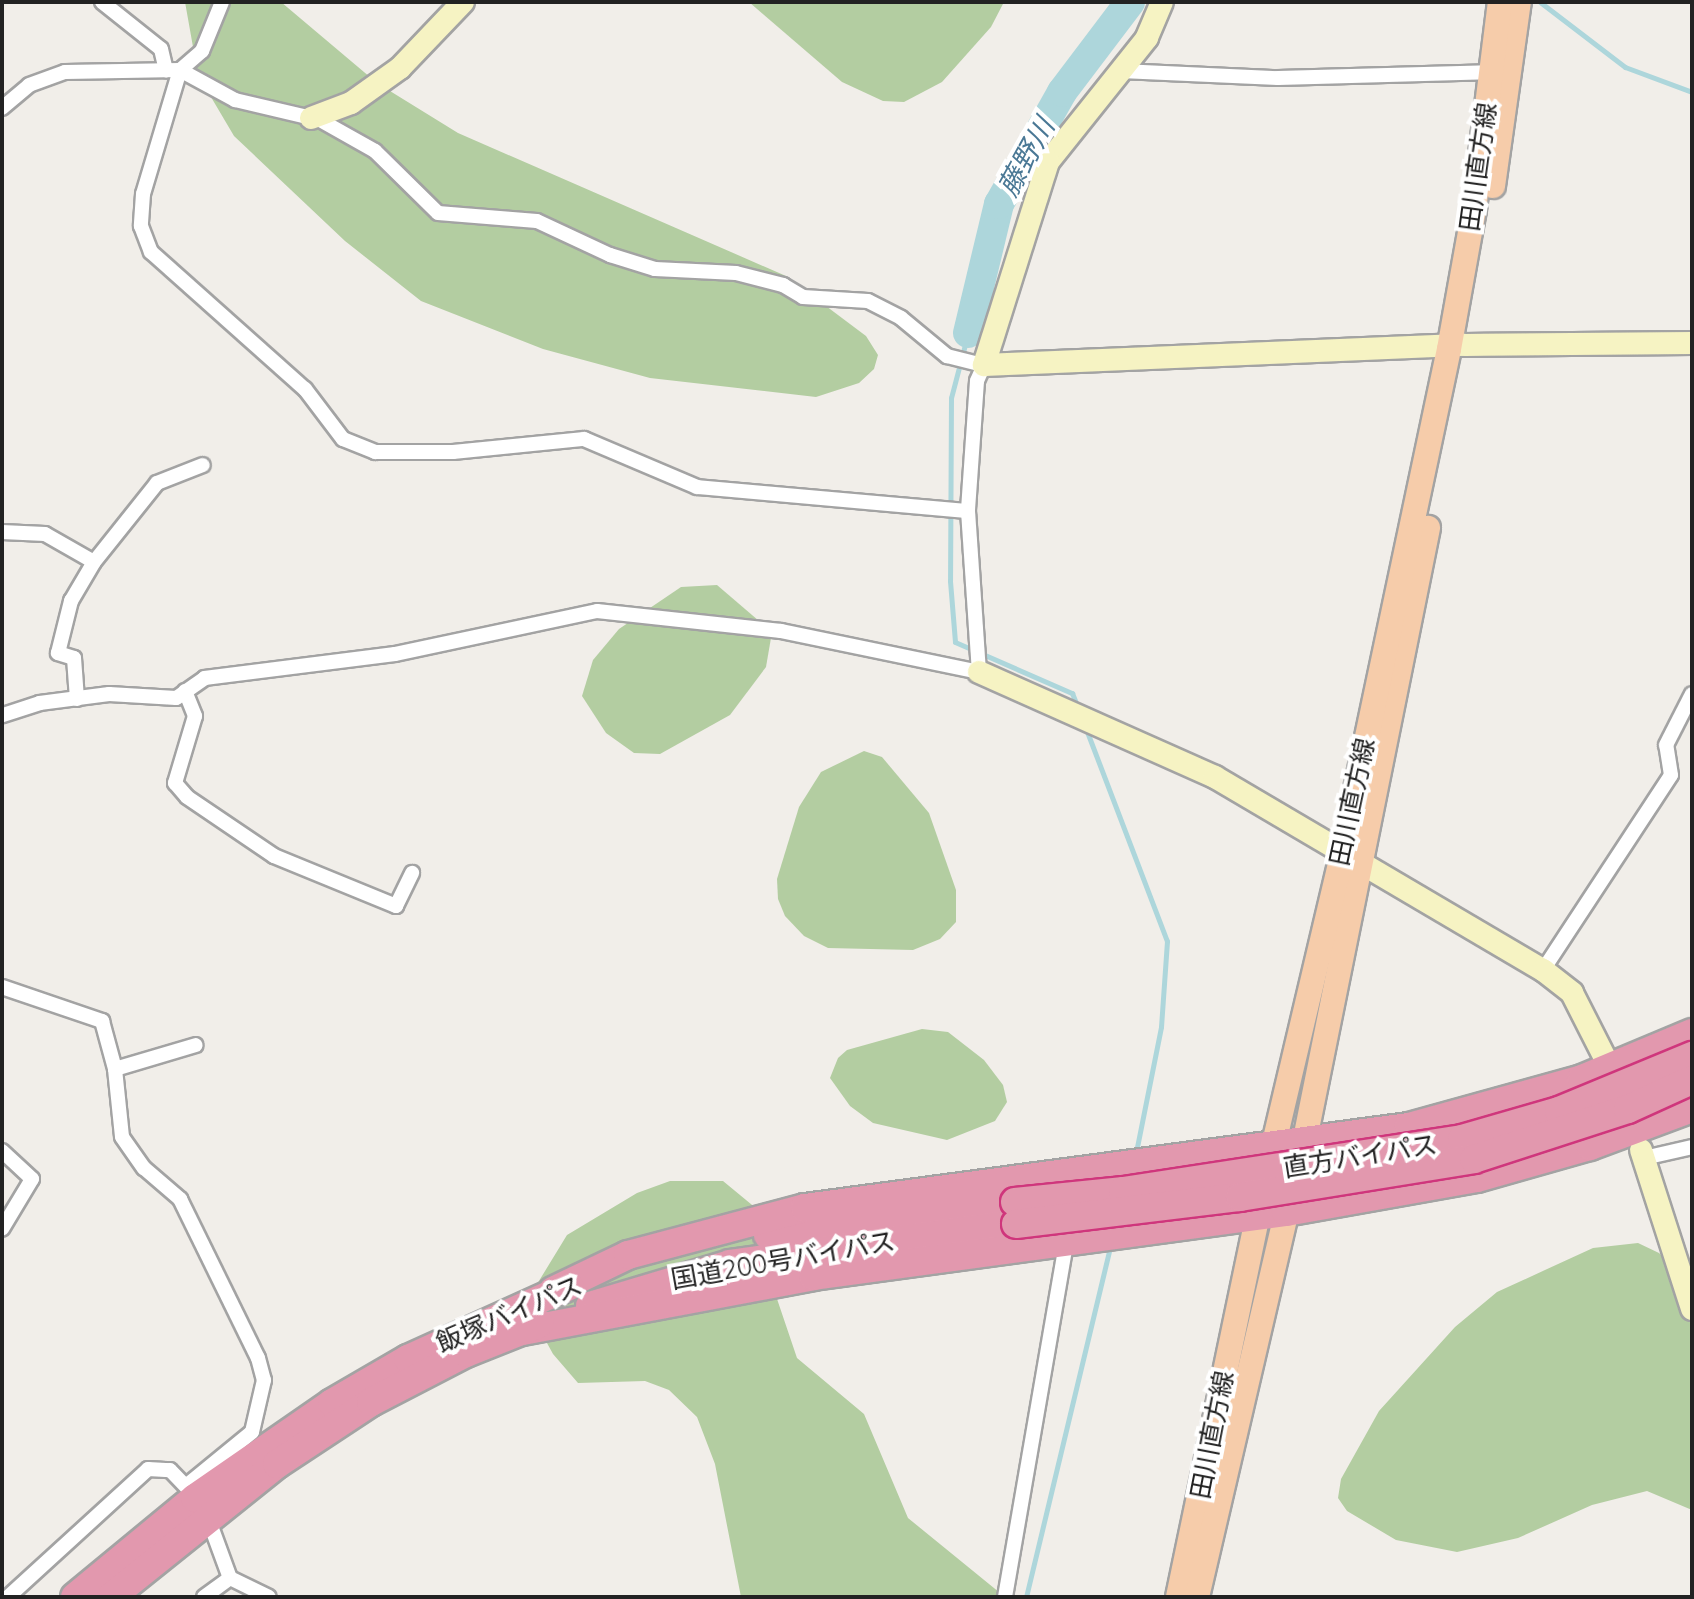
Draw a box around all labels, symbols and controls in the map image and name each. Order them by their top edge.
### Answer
street label: 田川直方線 [1454,100,1502,234]
water label: 藤野川 [991,112,1061,202]
street label: 田川直方線 [1323,735,1381,869]
street label: 直方バイパス [1281,1128,1439,1184]
street label: 国道200号バイパス [668,1225,898,1295]
street label: 飯塚バイパス [431,1269,587,1359]
street label: 田川直方線 [1184,1368,1240,1502]

